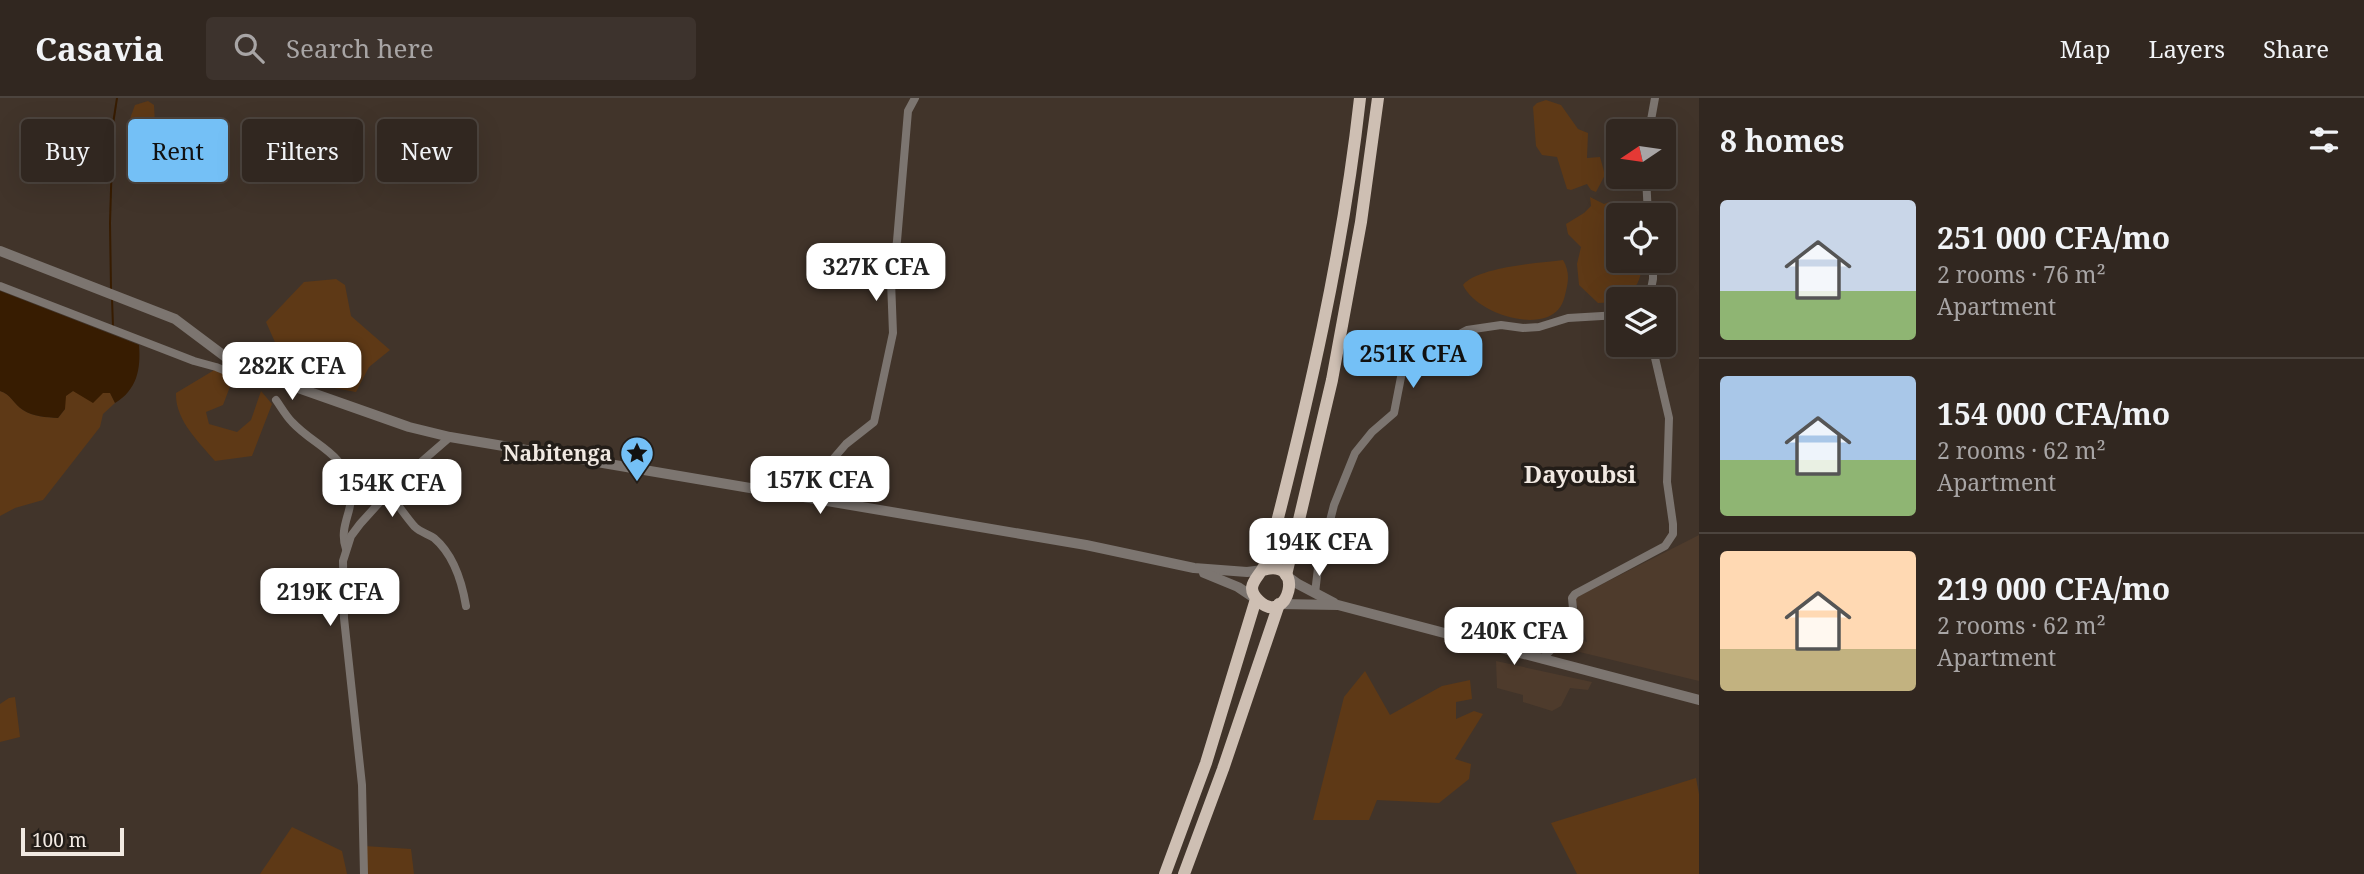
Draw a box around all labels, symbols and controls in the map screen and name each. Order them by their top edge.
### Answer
search box [206,17,696,80]
text: Casavia [35,26,164,71]
icon: search [230,29,268,67]
text: Search here [286,30,434,66]
text: Map [2060,32,2111,65]
text: Layers [2149,32,2225,65]
text: Share [2263,32,2329,65]
chip: Buy [21,119,114,182]
chip: Rent [128,119,228,182]
chip: Filters [242,119,363,182]
chip: New [377,119,477,182]
north arrow [1606,119,1676,189]
map controls [1606,119,1676,357]
text: 8 homes [1720,120,1844,161]
icon: filters [2305,121,2343,159]
button: locate [1606,203,1676,273]
text: 251 000 CFA/mo [1937,217,2170,258]
icon: home [1776,228,1860,312]
pin: 327K CFA [804,244,948,303]
text: 327K CFA [822,250,930,282]
text: 2 rooms · 76 m² [1937,258,2106,290]
button: layers [1606,287,1676,357]
text: Apartment [1937,290,2056,322]
pin: 251K CFA [1341,330,1485,390]
text: 251K CFA [1359,337,1467,369]
pin: 282K CFA [220,342,364,402]
text: 282K CFA [238,349,346,381]
text: 154 000 CFA/mo [1937,393,2170,434]
icon: home [1776,404,1860,488]
place icon: Nabitenga [618,434,656,483]
text: 2 rooms · 62 m² [1937,434,2106,466]
place label: Nabitenga [503,439,612,467]
pin: 157K CFA [748,456,892,516]
district label: Dayoubsi [1524,457,1637,490]
pin: 154K CFA [320,460,464,519]
text: 157K CFA [766,463,874,495]
text: 154K CFA [338,466,446,498]
text: Apartment [1937,466,2056,498]
pin: 194K CFA [1247,518,1391,578]
text: 194K CFA [1265,525,1373,557]
pin: 219K CFA [258,568,402,628]
text: 219 000 CFA/mo [1937,568,2170,609]
text: 219K CFA [276,575,384,607]
icon: home [1776,579,1860,663]
pin: 240K CFA [1442,608,1586,667]
text: 2 rooms · 62 m² [1937,609,2106,641]
text: 240K CFA [1460,614,1568,646]
text: Apartment [1937,641,2056,673]
scale bar [21,825,124,857]
text: 100 m [32,827,87,853]

